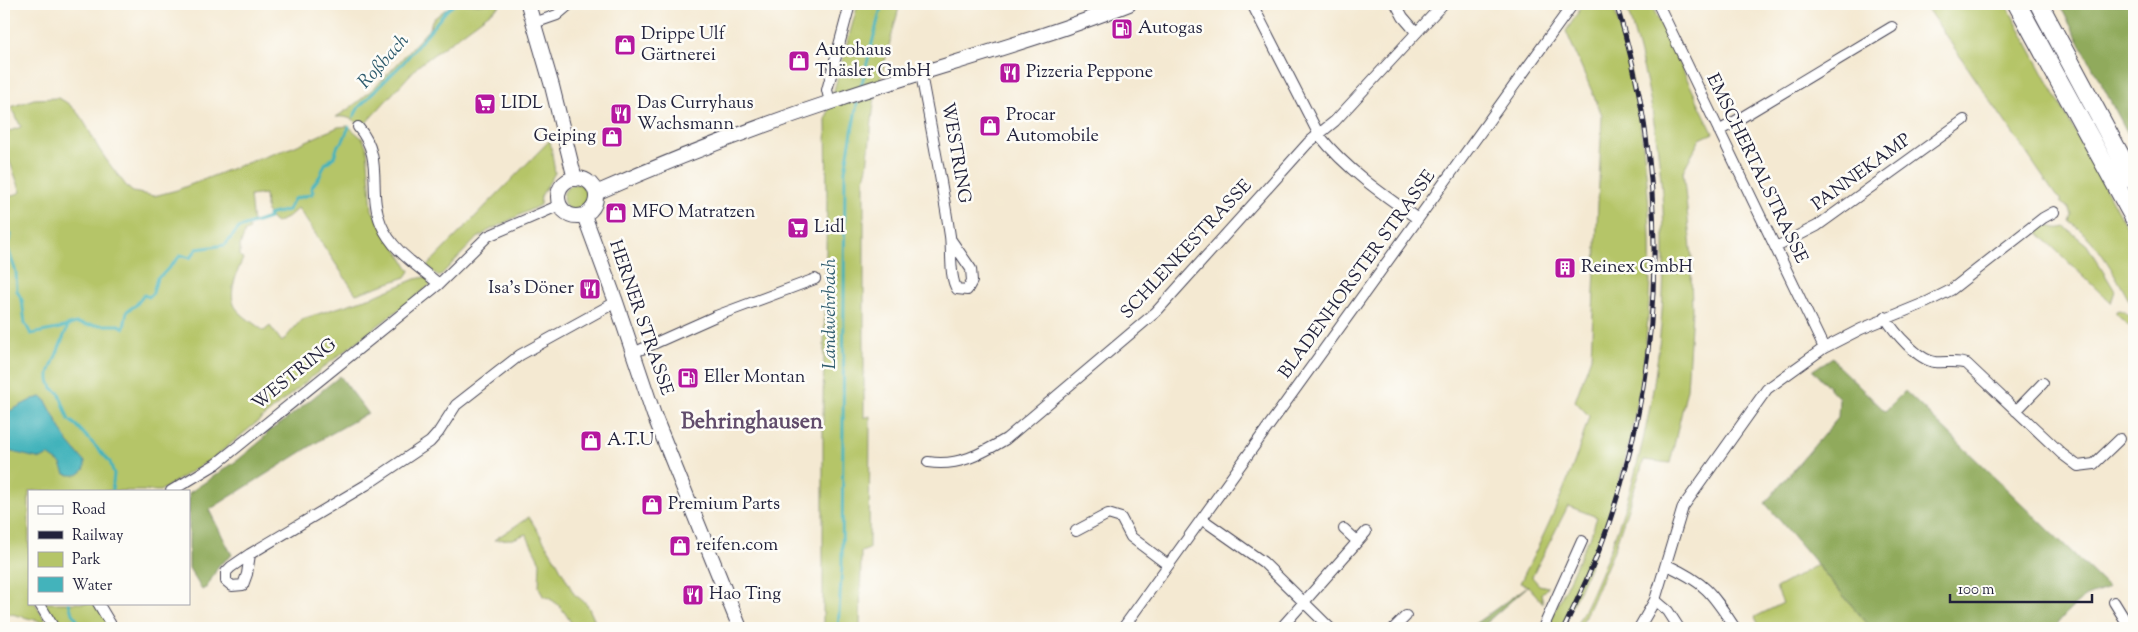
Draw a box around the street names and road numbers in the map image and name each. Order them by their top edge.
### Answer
street label: EMSCHERTALSTRASSE [1699,70,1813,268]
street label: WESTRING [933,100,977,206]
street label: PANNEKAMP [1807,128,1917,218]
street label: BLADENHORSTER STRASSE [1273,165,1443,385]
street label: SCHLENKESTRASSE [1115,174,1259,326]
street label: HERNER STRASSE [601,237,679,399]
street label: WESTRING [247,333,343,417]

